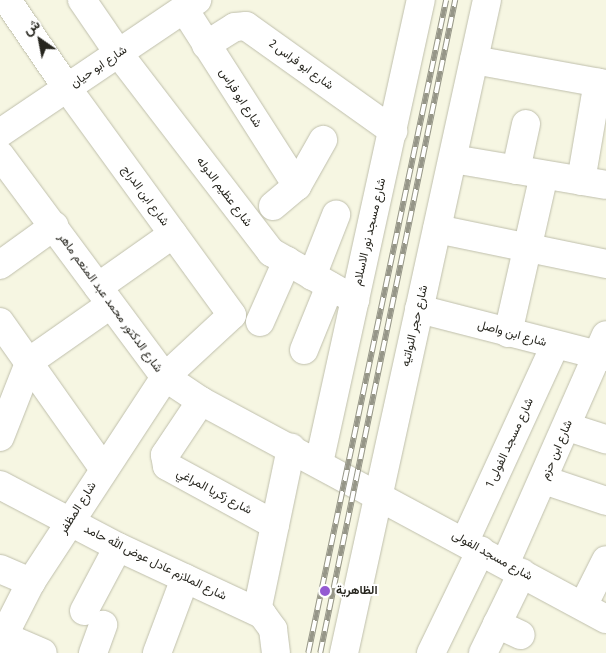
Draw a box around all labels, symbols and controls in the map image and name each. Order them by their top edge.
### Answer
north arrow [15,15,65,65]
text: ش [20,15,43,39]
street label: شارع ابو فراس 2 [266,37,336,93]
street label: شارع ابو حيان [68,43,130,91]
street label: شارع ابو فراس [216,66,264,130]
street label: شارع عظيم الدوله [193,154,255,230]
street label: شارع ابن الدراج [118,163,172,229]
street label: شارع مسجد نور الاسلام [351,177,389,287]
street label: شارع الدكتور محمد عبد المنعم ماهر [55,231,165,375]
street label: شارع حجر النواتيه [399,284,431,368]
street label: شارع ابن واصل [476,318,548,350]
street label: شارع مسجد الفولى 1 [483,396,537,490]
street label: شارع ابن حزم [538,418,576,482]
street label: شارع زكريا المراغي [174,466,254,518]
street label: شارع المظفر [56,479,100,537]
street label: شارع الملازم عادل عوض الله حامد [81,522,229,604]
street label: شارع مسجد الفولى [449,528,535,584]
marker: الظاهرية [318,584,332,598]
place label: الظاهرية [336,584,378,598]

